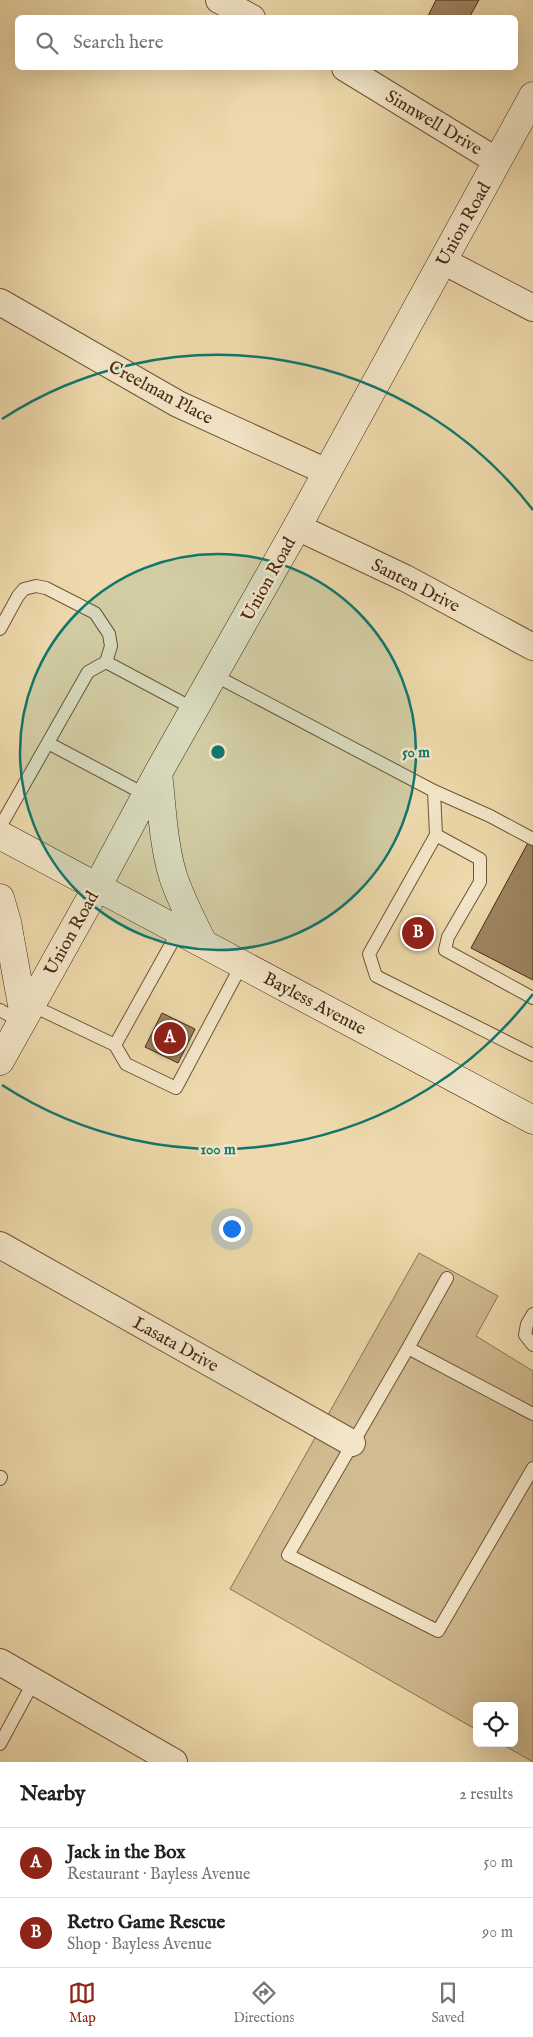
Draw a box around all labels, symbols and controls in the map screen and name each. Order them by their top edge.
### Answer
search box [15,15,518,70]
icon: search [33,29,61,57]
text: Search here [73,31,164,55]
street label: Sinnwell Drive [381,85,486,161]
street label: Union Road [432,178,497,271]
street label: Creelman Place [104,356,217,431]
street label: Union Road [237,533,302,626]
street label: Santen Drive [367,554,464,618]
centre of rings [209,743,227,761]
text: 50 m [402,743,430,762]
street label: Union Road [40,887,105,980]
pin: B [402,914,434,952]
street label: Bayless Avenue [259,968,370,1041]
pin: A [154,1019,186,1057]
text: 100 m [200,1140,236,1159]
your location [219,1216,245,1242]
street label: Lasata Drive [128,1312,222,1378]
map controls [473,1702,518,1747]
button: locate [473,1702,518,1747]
text: Nearby [20,1781,85,1808]
text: 2 results [459,1785,513,1805]
text: Jack in the Box [67,1841,186,1865]
text: A [31,1853,41,1873]
text: 50 m [484,1853,513,1873]
text: Restaurant · Bayless Avenue [67,1865,250,1885]
text: Retro Game Rescue [67,1911,225,1935]
text: B [31,1923,41,1943]
text: 90 m [482,1923,513,1943]
text: Shop · Bayless Avenue [67,1935,212,1955]
tab: Map [68,1979,96,2027]
tab: Directions [233,1979,294,2027]
tab: Saved [431,1979,464,2027]

